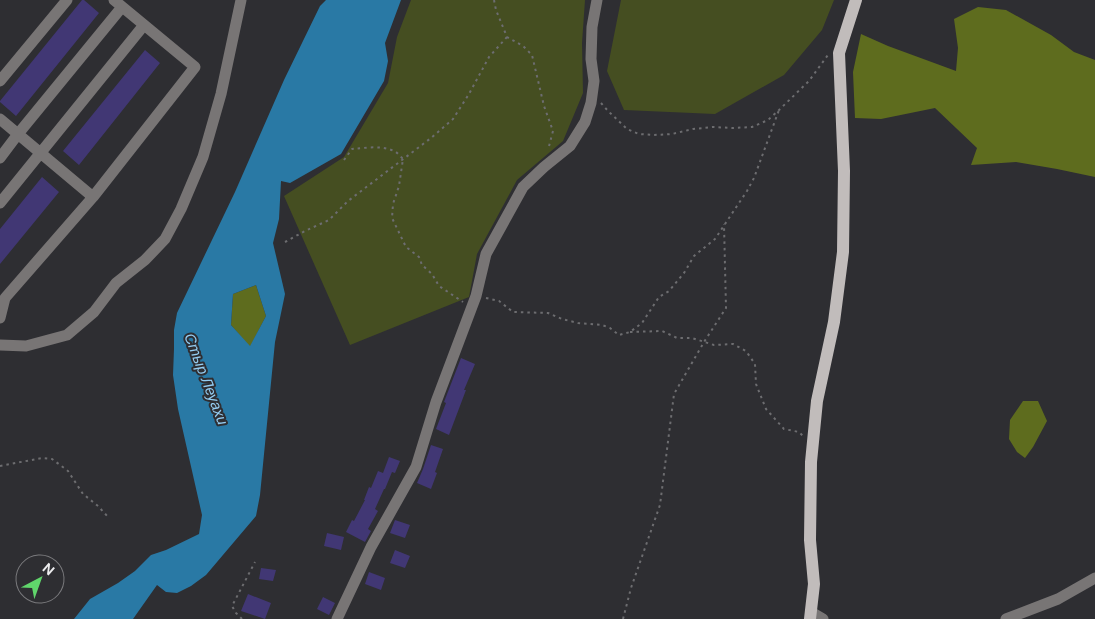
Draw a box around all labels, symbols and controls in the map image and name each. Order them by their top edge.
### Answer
water label: Стыр Леуахи [179,330,233,428]
north arrow [15,554,65,604]
text: N [39,559,58,579]

